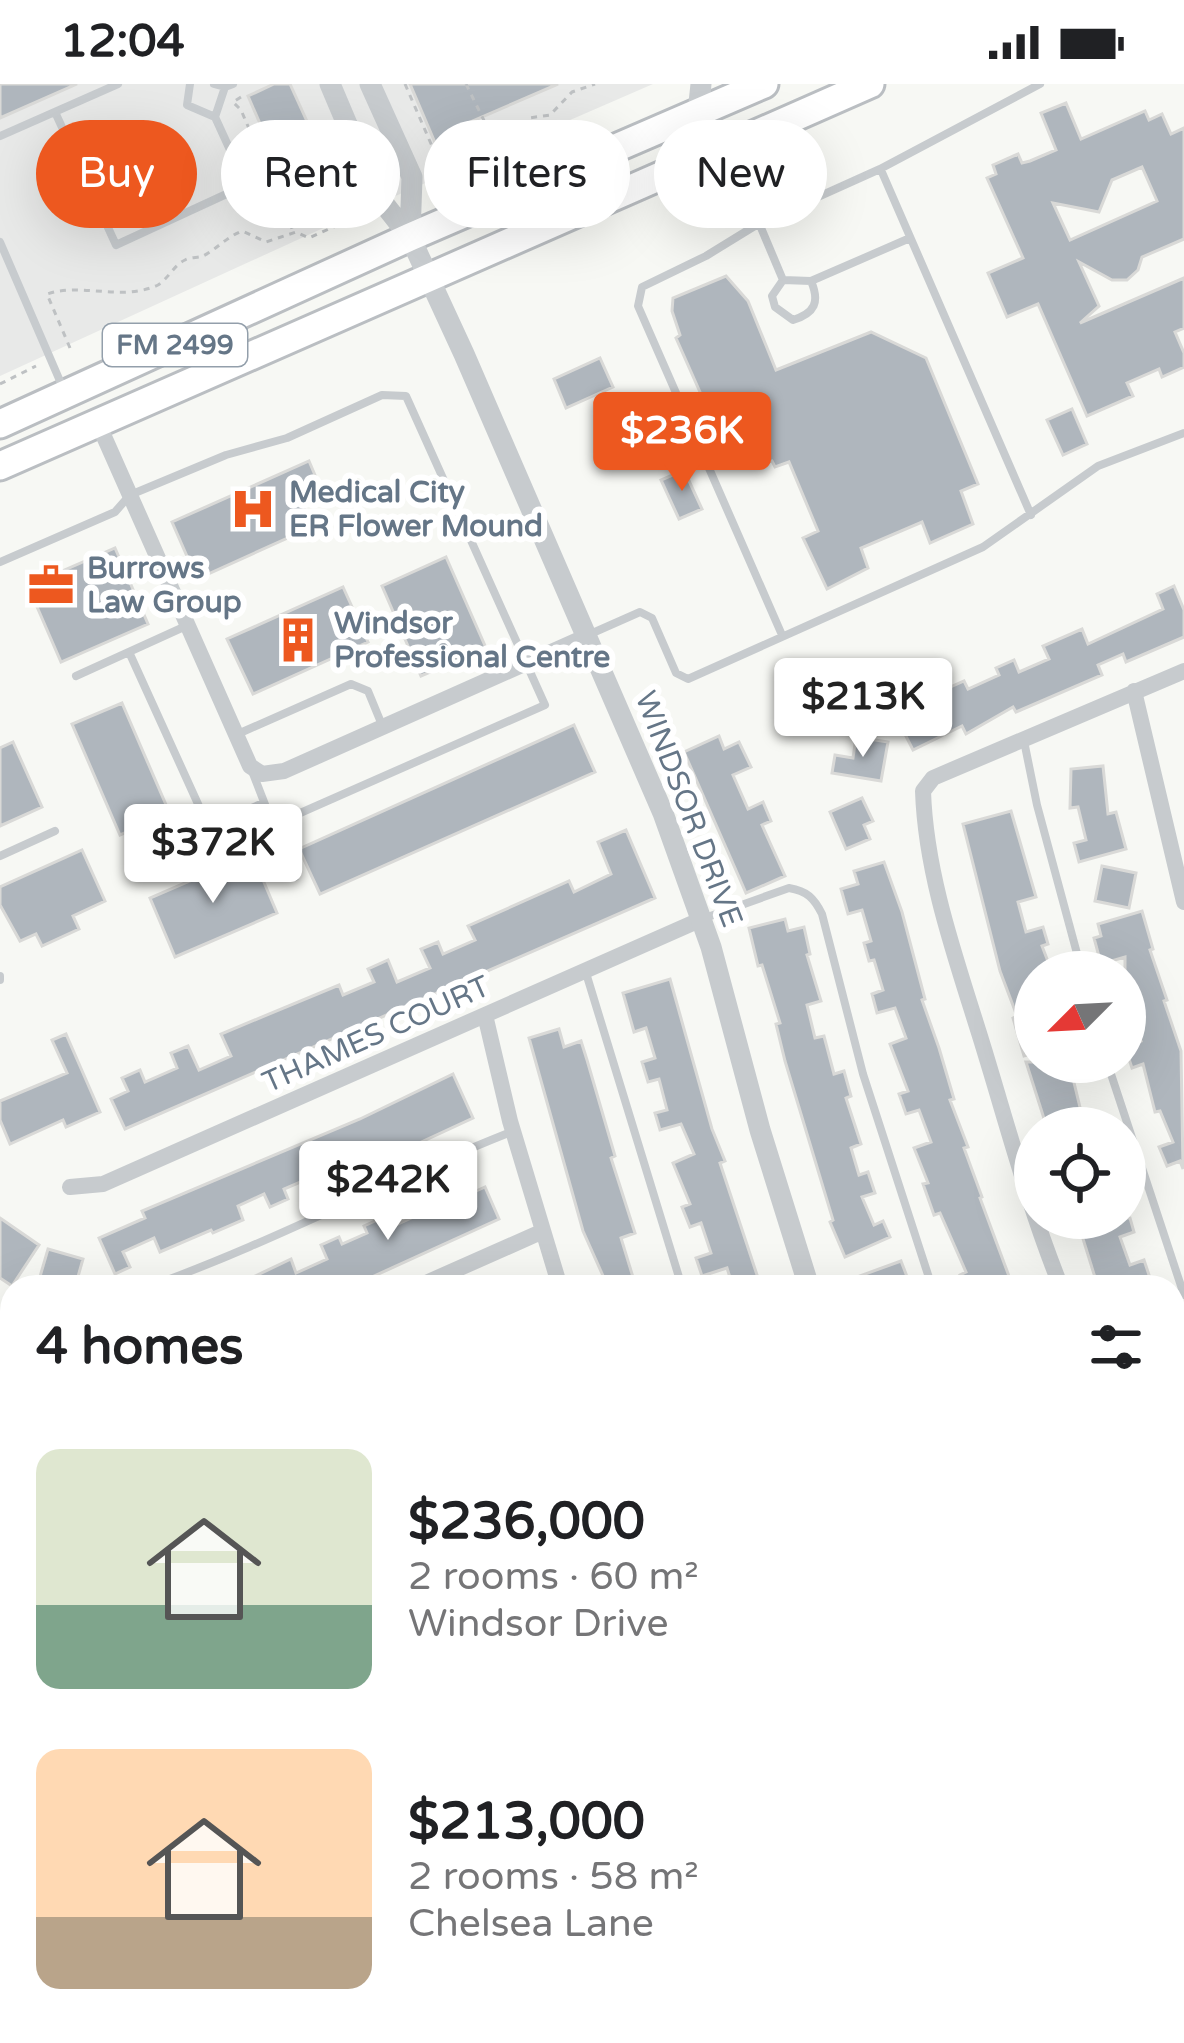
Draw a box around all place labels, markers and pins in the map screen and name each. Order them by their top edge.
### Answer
pin: $236K [598,392,766,494]
place label: Medical City ER Flower Mound [289,474,543,545]
hospital icon: Medical City ER Flower Mound [228,484,278,534]
place label: Burrows Law Group [87,550,242,621]
office icon: Burrows Law Group [26,560,76,610]
place label: Windsor Professional Centre [334,605,610,676]
building icon: Windsor Professional Centre [273,615,323,665]
pin: $213K [779,658,947,760]
pin: $372K [129,804,297,906]
pin: $242K [304,1141,472,1243]

